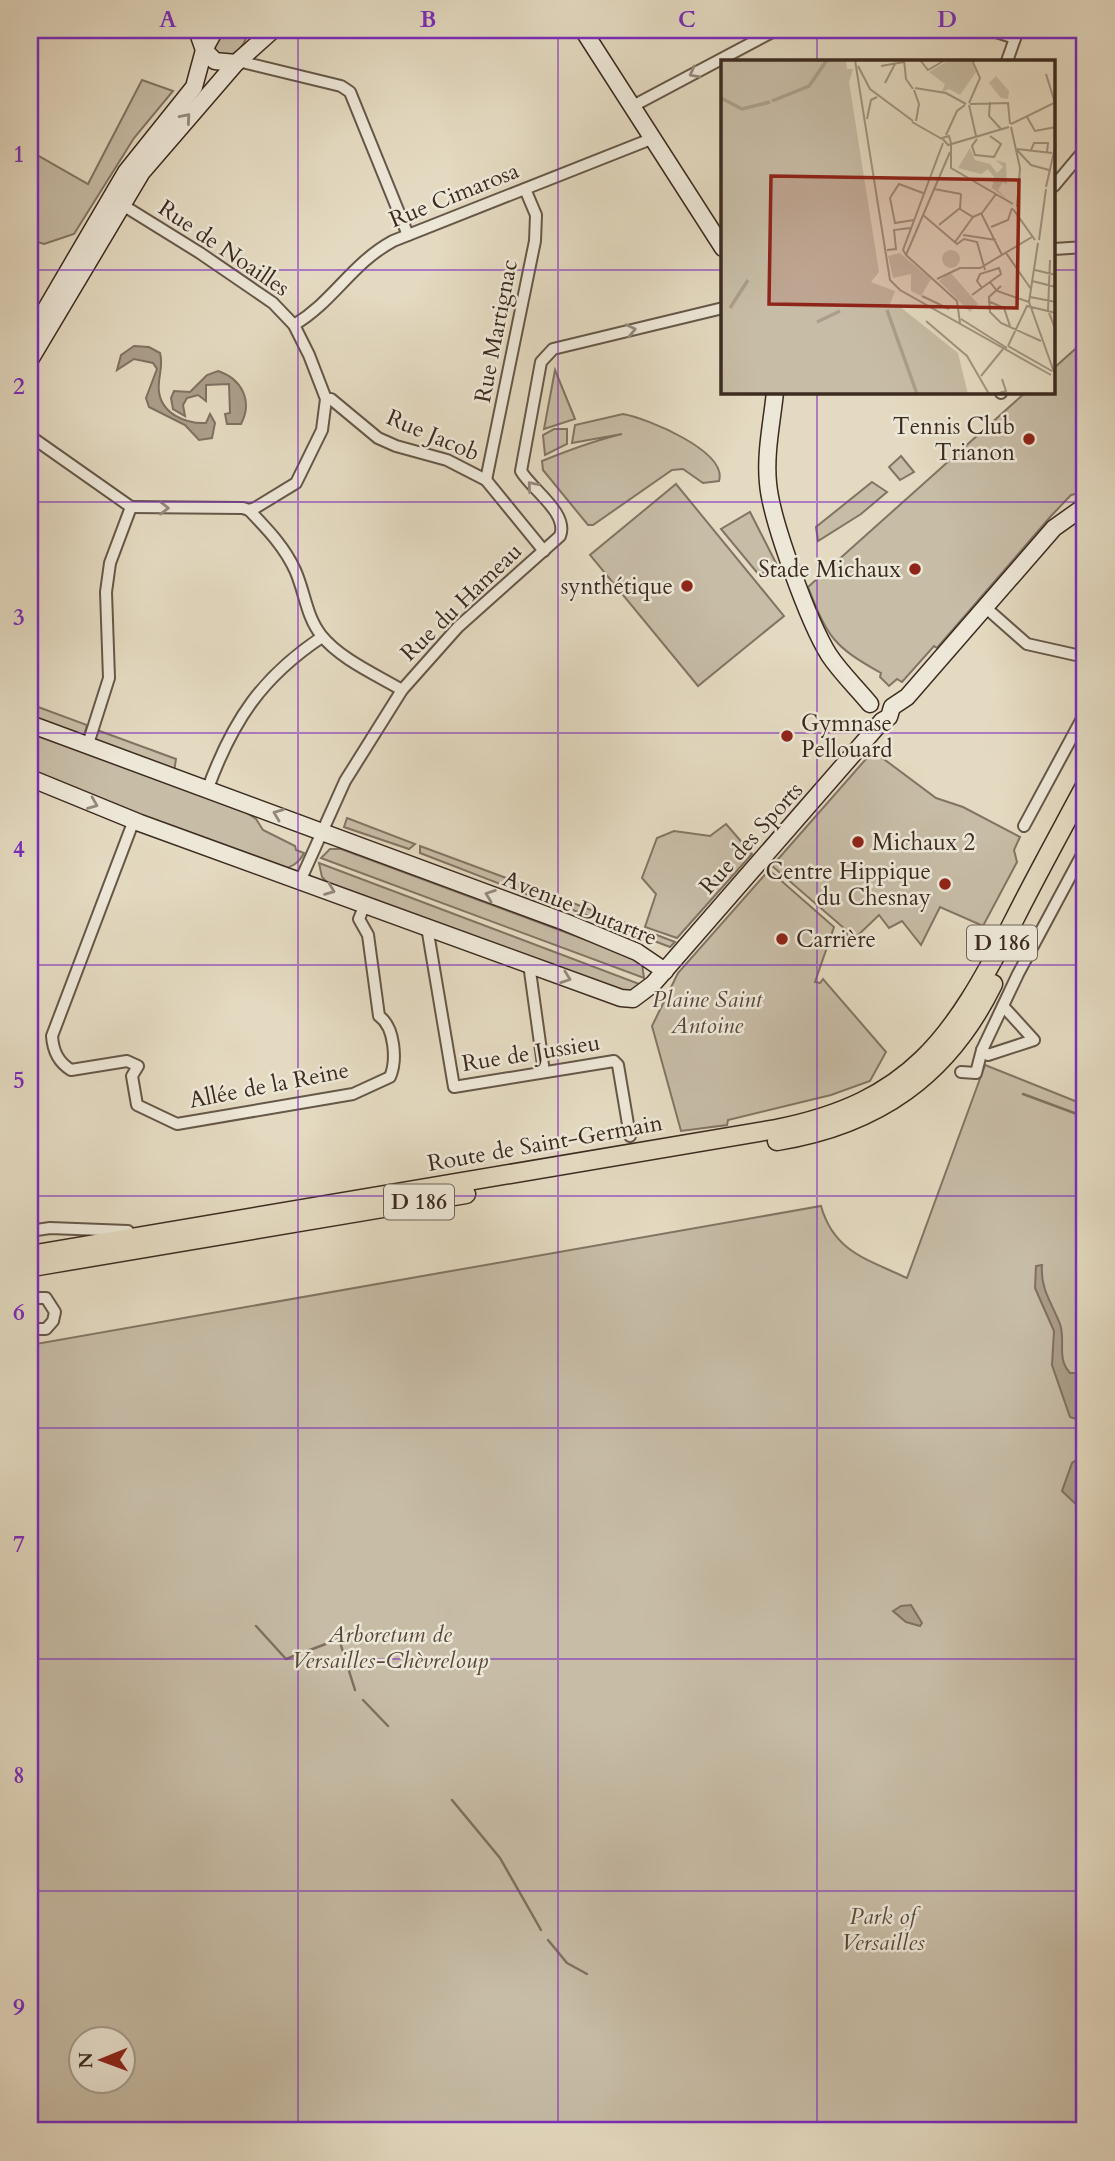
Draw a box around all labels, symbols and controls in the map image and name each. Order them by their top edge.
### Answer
text: A [159,4,177,35]
text: B [420,4,436,35]
text: C [678,4,696,35]
text: D [937,4,957,35]
inset map [721,60,1056,394]
one-way arrow [689,64,701,78]
one-way arrow [178,113,190,126]
text: 1 [13,139,25,170]
street label: Rue Cimarosa [385,155,523,235]
street label: Rue de Noailles [152,193,296,303]
street label: Rue Martignac [467,257,525,405]
one-way arrow [625,324,637,339]
text: 2 [13,371,25,402]
street label: Rue Jacob [382,402,484,468]
place label: Tennis Club Trianon [893,411,1015,468]
marker: Tennis Club Trianon [1021,431,1037,447]
one-way arrow [528,481,540,494]
one-way arrow [159,500,170,516]
street label: Rue du Hameau [393,536,529,668]
place label: Stade Michaux [758,554,902,585]
marker: Stade Michaux [907,561,923,577]
place label: synthétique [561,571,673,602]
marker: synthétique [679,578,695,594]
text: 3 [13,602,25,633]
place label: Gymnase Pellouard [801,708,893,765]
marker: Gymnase Pellouard [779,728,795,744]
street label: Rue des Sports [692,775,810,901]
one-way arrow [86,796,98,810]
one-way arrow [273,809,285,823]
place label: Michaux 2 [872,827,975,858]
text: 4 [13,834,25,865]
marker: Michaux 2 [850,834,866,850]
place label: Centre Hippique du Chesnay [766,856,931,913]
street label: Avenue Dutartre [498,863,662,953]
marker: Centre Hippique du Chesnay [937,876,953,892]
one-way arrow [323,882,335,896]
one-way arrow [485,890,497,904]
place label: Carrière [796,924,876,955]
road number: D 186 [967,926,1037,960]
marker: Carrière [774,931,790,947]
one-way arrow [560,969,572,983]
park label: Plaine Saint Antoine [652,984,763,1041]
street label: Rue de Jussieu [460,1027,602,1079]
street label: Allée de la Reine [186,1054,352,1116]
text: 5 [13,1065,25,1096]
street label: Route de Saint-Germain [425,1107,665,1179]
road number: D 186 [384,1184,454,1220]
text: 6 [13,1297,25,1328]
text: 7 [13,1529,25,1560]
park label: Arboretum de Versailles-Chèvreloup [292,1619,489,1676]
text: 8 [13,1760,25,1791]
park label: Park of Versailles [841,1901,925,1958]
text: 9 [13,1992,25,2023]
north arrow [66,2024,136,2094]
text: N [73,2051,99,2069]

